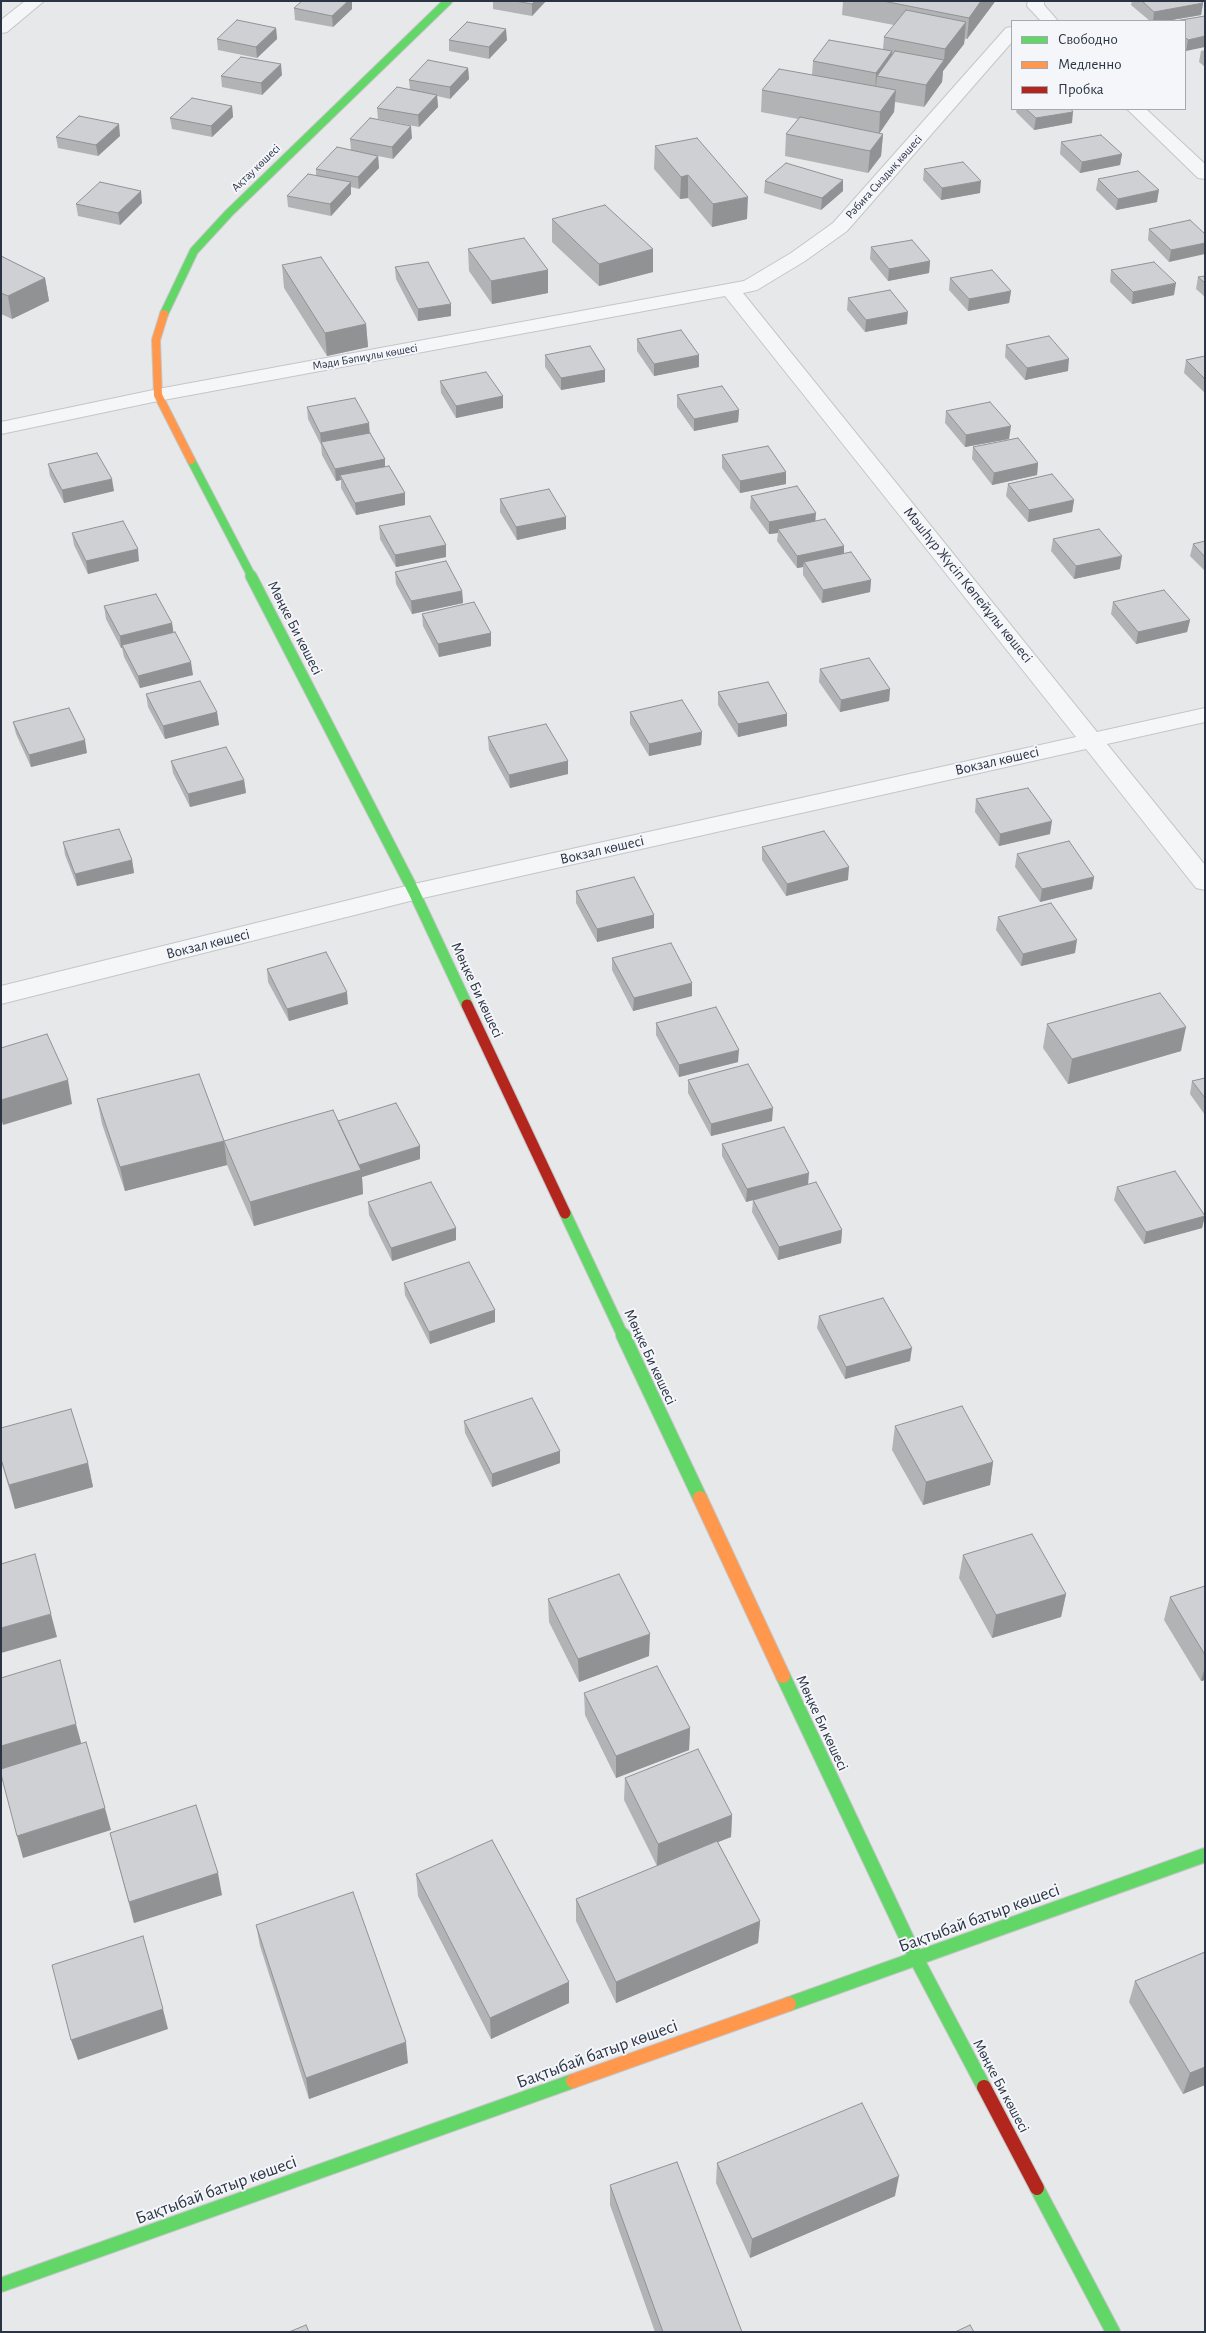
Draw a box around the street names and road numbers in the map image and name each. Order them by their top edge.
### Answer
street label: Рәбиға Сыздық көшесі [843,132,925,222]
street label: Ақтау көшесі [229,141,283,195]
street label: Мәди Бәпиұлы көшесі [311,341,419,373]
street label: Мәшһүр Жүсіп Көпейұлы көшесі [900,503,1036,667]
street label: Мөңке Би көшесі [264,578,326,678]
street label: Вокзал көшесі [953,743,1041,779]
street label: Вокзал көшесі [558,832,646,868]
street label: Вокзал көшесі [164,925,252,963]
street label: Мөңке Би көшесі [447,939,507,1041]
street label: Мөңке Би көшесі [620,1306,680,1408]
street label: Мөңке Би көшесі [792,1672,852,1774]
street label: Бақтыбай батыр көшесі [895,1879,1063,1957]
street label: Бақтыбай батыр көшесі [513,2015,681,2093]
street label: Мөңке Би көшесі [969,2036,1033,2136]
street label: Бақтыбай батыр көшесі [132,2151,300,2229]

